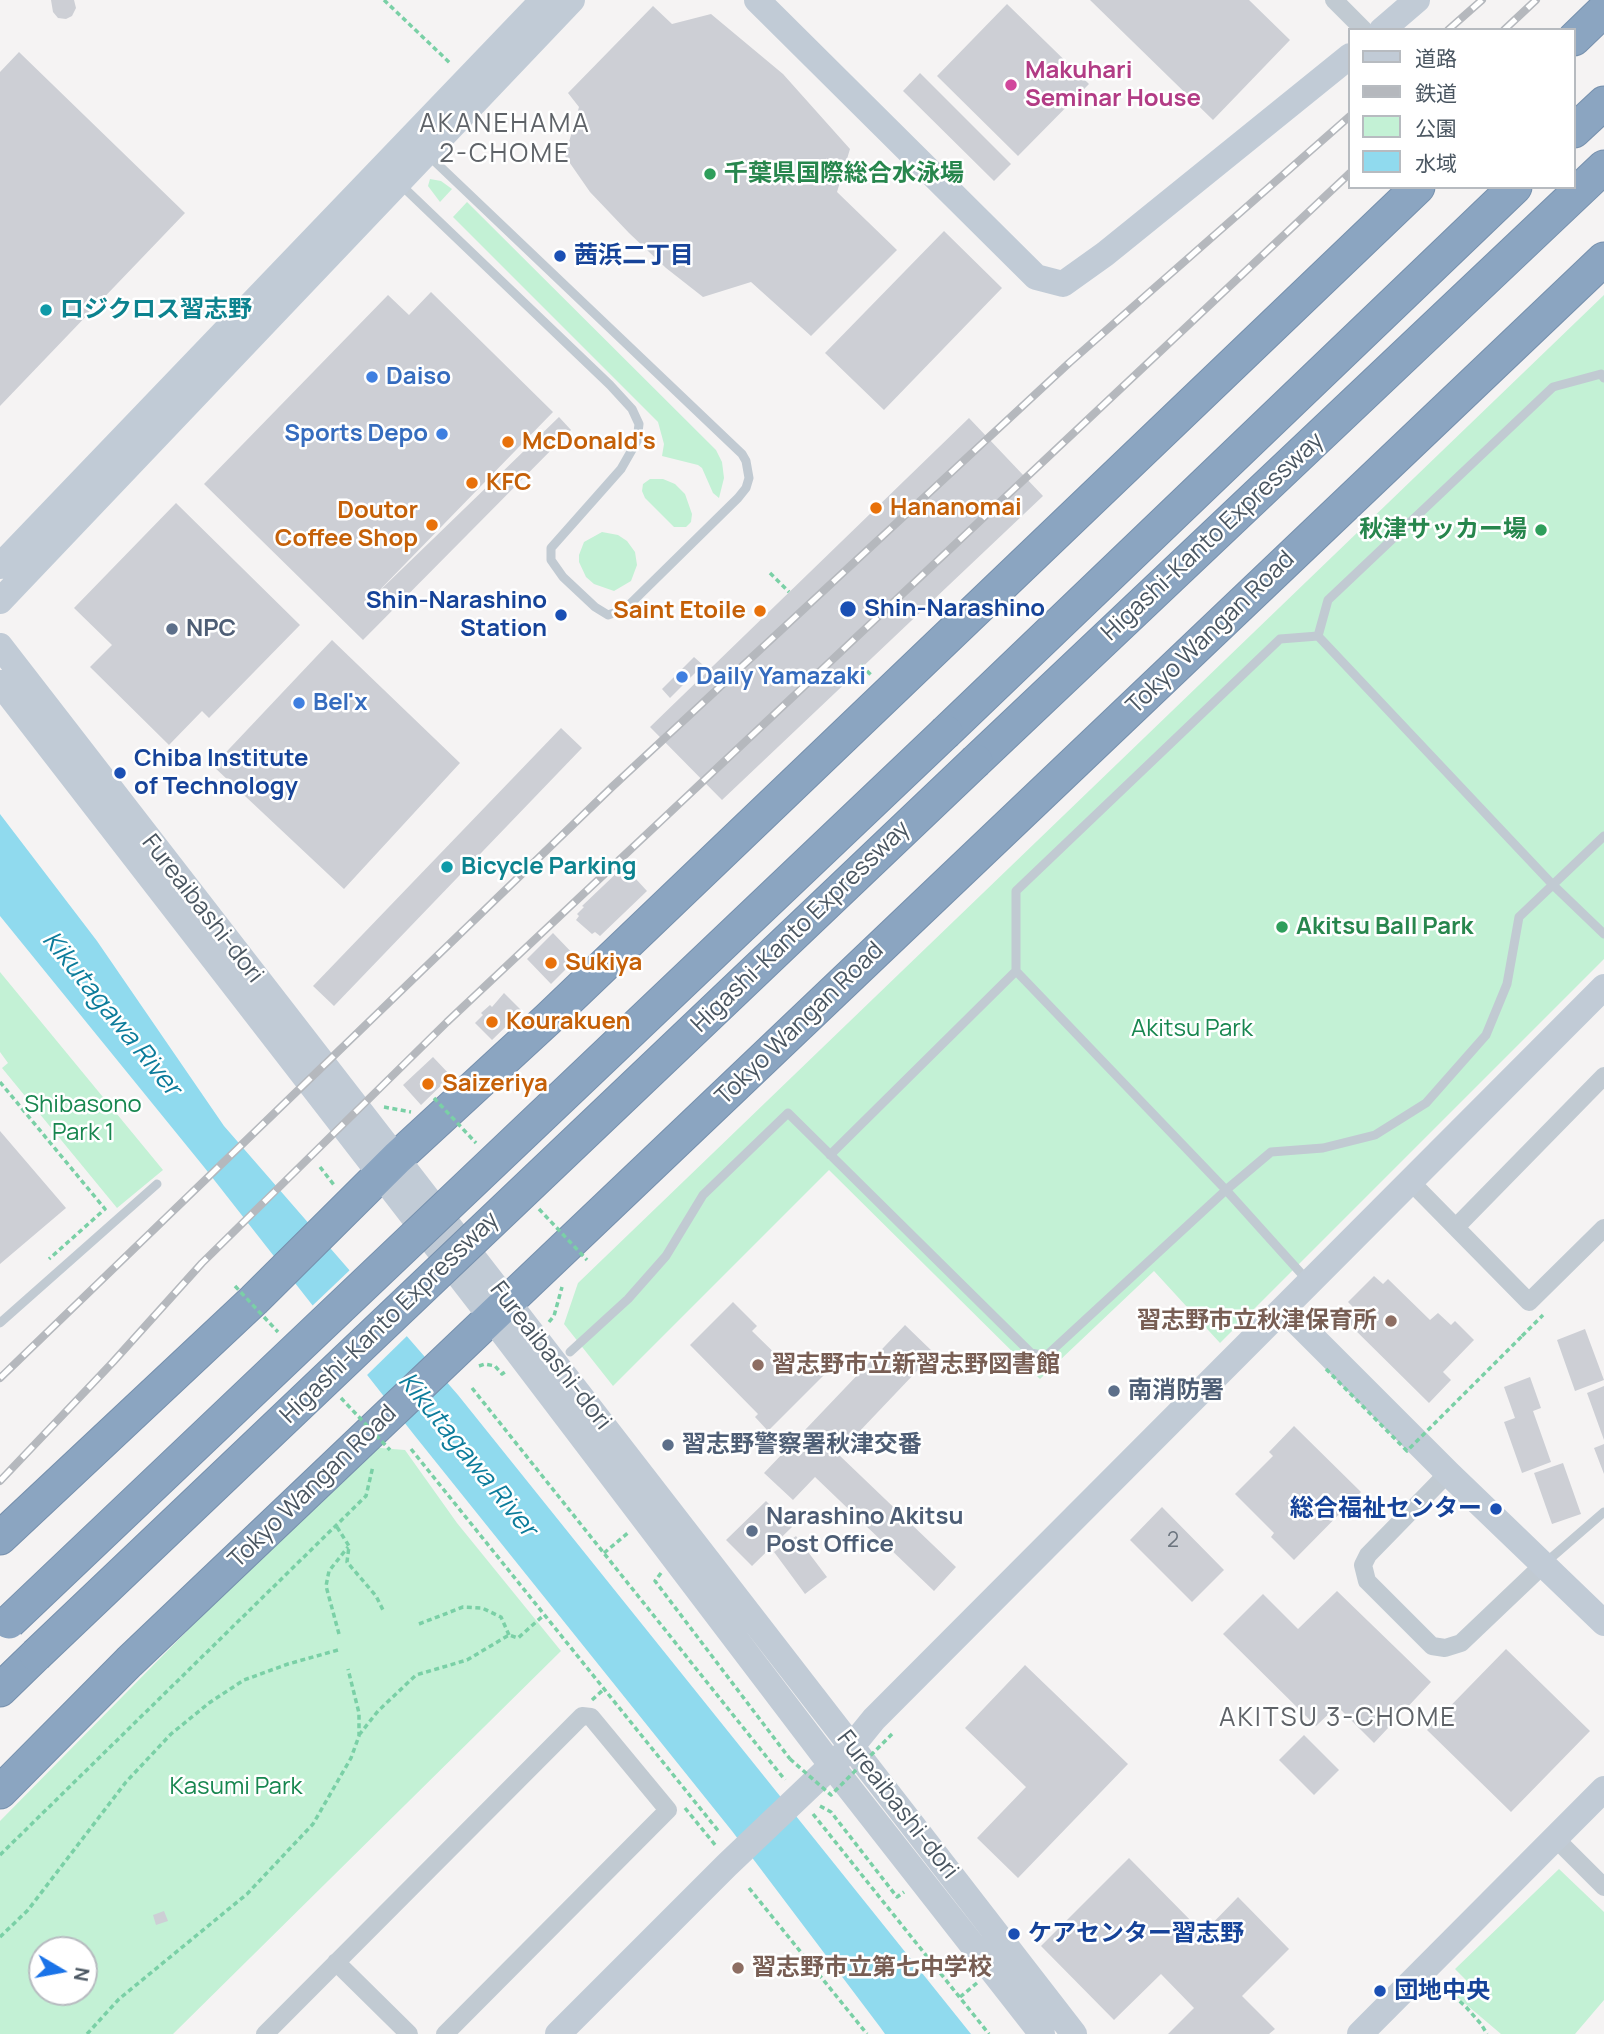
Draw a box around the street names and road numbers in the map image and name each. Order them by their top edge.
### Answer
street label: Higashi-Kanto Expressway [1096,427,1330,647]
street label: Tokyo Wangan Road [1121,545,1301,721]
street label: Higashi-Kanto Expressway [686,815,916,1039]
street label: Fureaibashi-dori [135,829,269,989]
street label: Tokyo Wangan Road [710,936,890,1112]
street label: Higashi-Kanto Expressway [275,1206,505,1430]
street label: Fureaibashi-dori [483,1276,617,1436]
street label: Tokyo Wangan Road [223,1399,403,1575]
street label: Fureaibashi-dori [830,1725,964,1885]

